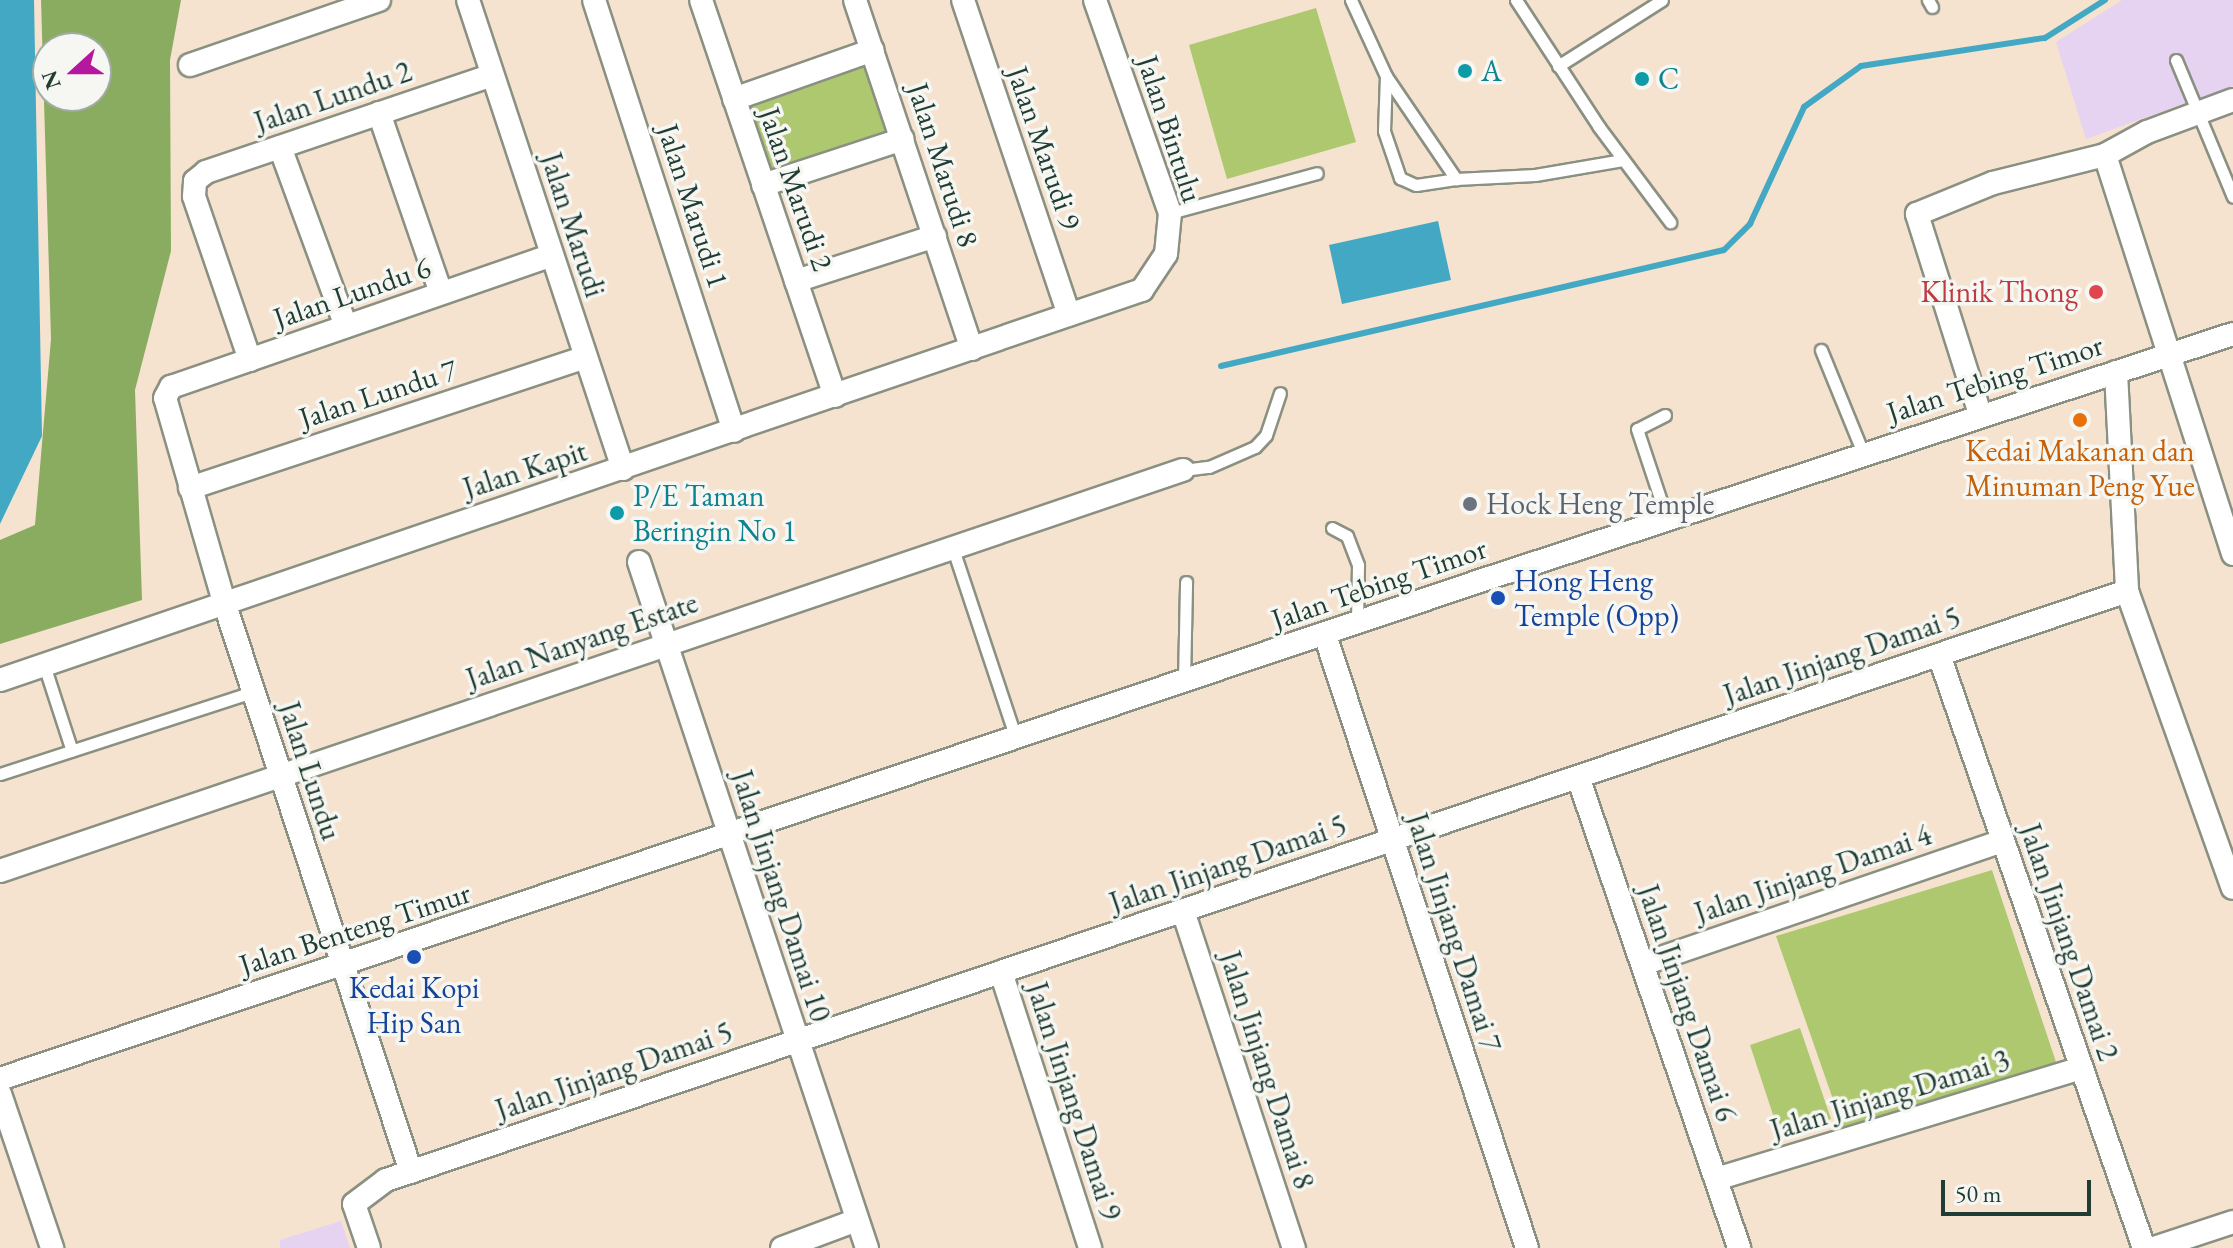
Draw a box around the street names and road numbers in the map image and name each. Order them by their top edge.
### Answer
street label: Jalan Bintulu [1129,51,1211,207]
street label: Jalan Lundu 2 [250,53,416,141]
street label: Jalan Marudi 9 [999,62,1089,234]
street label: Jalan Marudi 8 [900,78,986,252]
street label: Jalan Marudi 2 [751,103,841,275]
street label: Jalan Marudi 1 [650,119,736,293]
street label: Jalan Marudi [533,148,613,302]
street label: Jalan Lundu 6 [269,249,435,337]
street label: Jalan Tebing Timor [1882,327,2108,431]
street label: Jalan Lundu 7 [295,352,461,436]
street label: Jalan Kapit [459,433,591,507]
street label: Jalan Tebing Timor [1267,530,1491,638]
street label: Jalan Nanyang Estate [462,585,702,697]
street label: Jalan Jinjang Damai 5 [1719,599,1965,713]
street label: Jalan Lundu [271,697,349,845]
street label: Jalan Jinjang Damai 10 [723,766,839,1026]
street label: Jalan Jinjang Damai 5 [1105,807,1351,921]
street label: Jalan Jinjang Damai 7 [1399,809,1509,1055]
street label: Jalan Jinjang Damai 4 [1690,817,1936,931]
street label: Jalan Jinjang Damai 2 [2012,819,2126,1065]
street label: Jalan Benteng Timur [235,875,475,983]
street label: Jalan Jinjang Damai 6 [1630,880,1744,1126]
street label: Jalan Jinjang Damai 8 [1212,947,1322,1193]
street label: Jalan Jinjang Damai 9 [1019,978,1129,1224]
street label: Jalan Jinjang Damai 5 [491,1014,737,1128]
street label: Jalan Jinjang Damai 3 [1766,1042,2014,1148]

